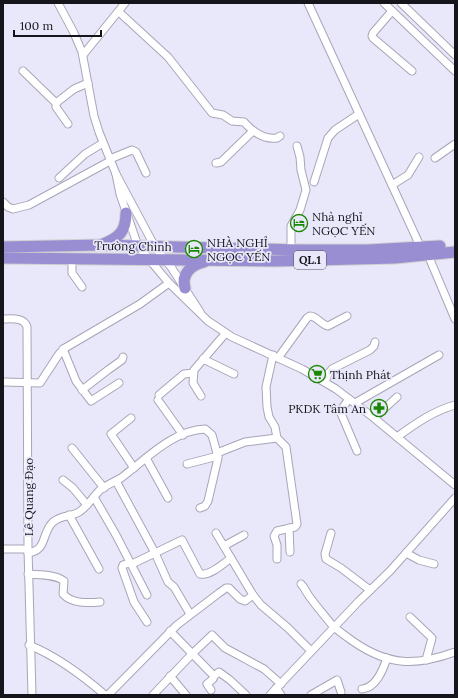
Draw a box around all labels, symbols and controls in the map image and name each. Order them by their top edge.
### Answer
scale bar [14,12,101,38]
text: 100 m [20,18,53,33]
place label: Nhà nghỉ NGỌC YẾN [312,209,376,238]
hotel icon: Nhà nghỉ NGỌC YẾN [289,213,309,233]
place label: NHÀ NGHỈ NGỌC YẾN [207,235,271,264]
street label: Trường Chinh [94,238,172,254]
hotel icon: NHÀ NGHỈ NGỌC YẾN [184,239,204,259]
road number: QL.1 [294,251,326,269]
supermarket icon: Thịnh Phát [307,364,327,384]
place label: Thịnh Phát [330,367,391,382]
pharmacy icon: PKDK Tâm An [369,398,389,418]
place label: PKDK Tâm An [288,401,366,416]
street label: Lê Quang Đạo [21,458,36,536]

